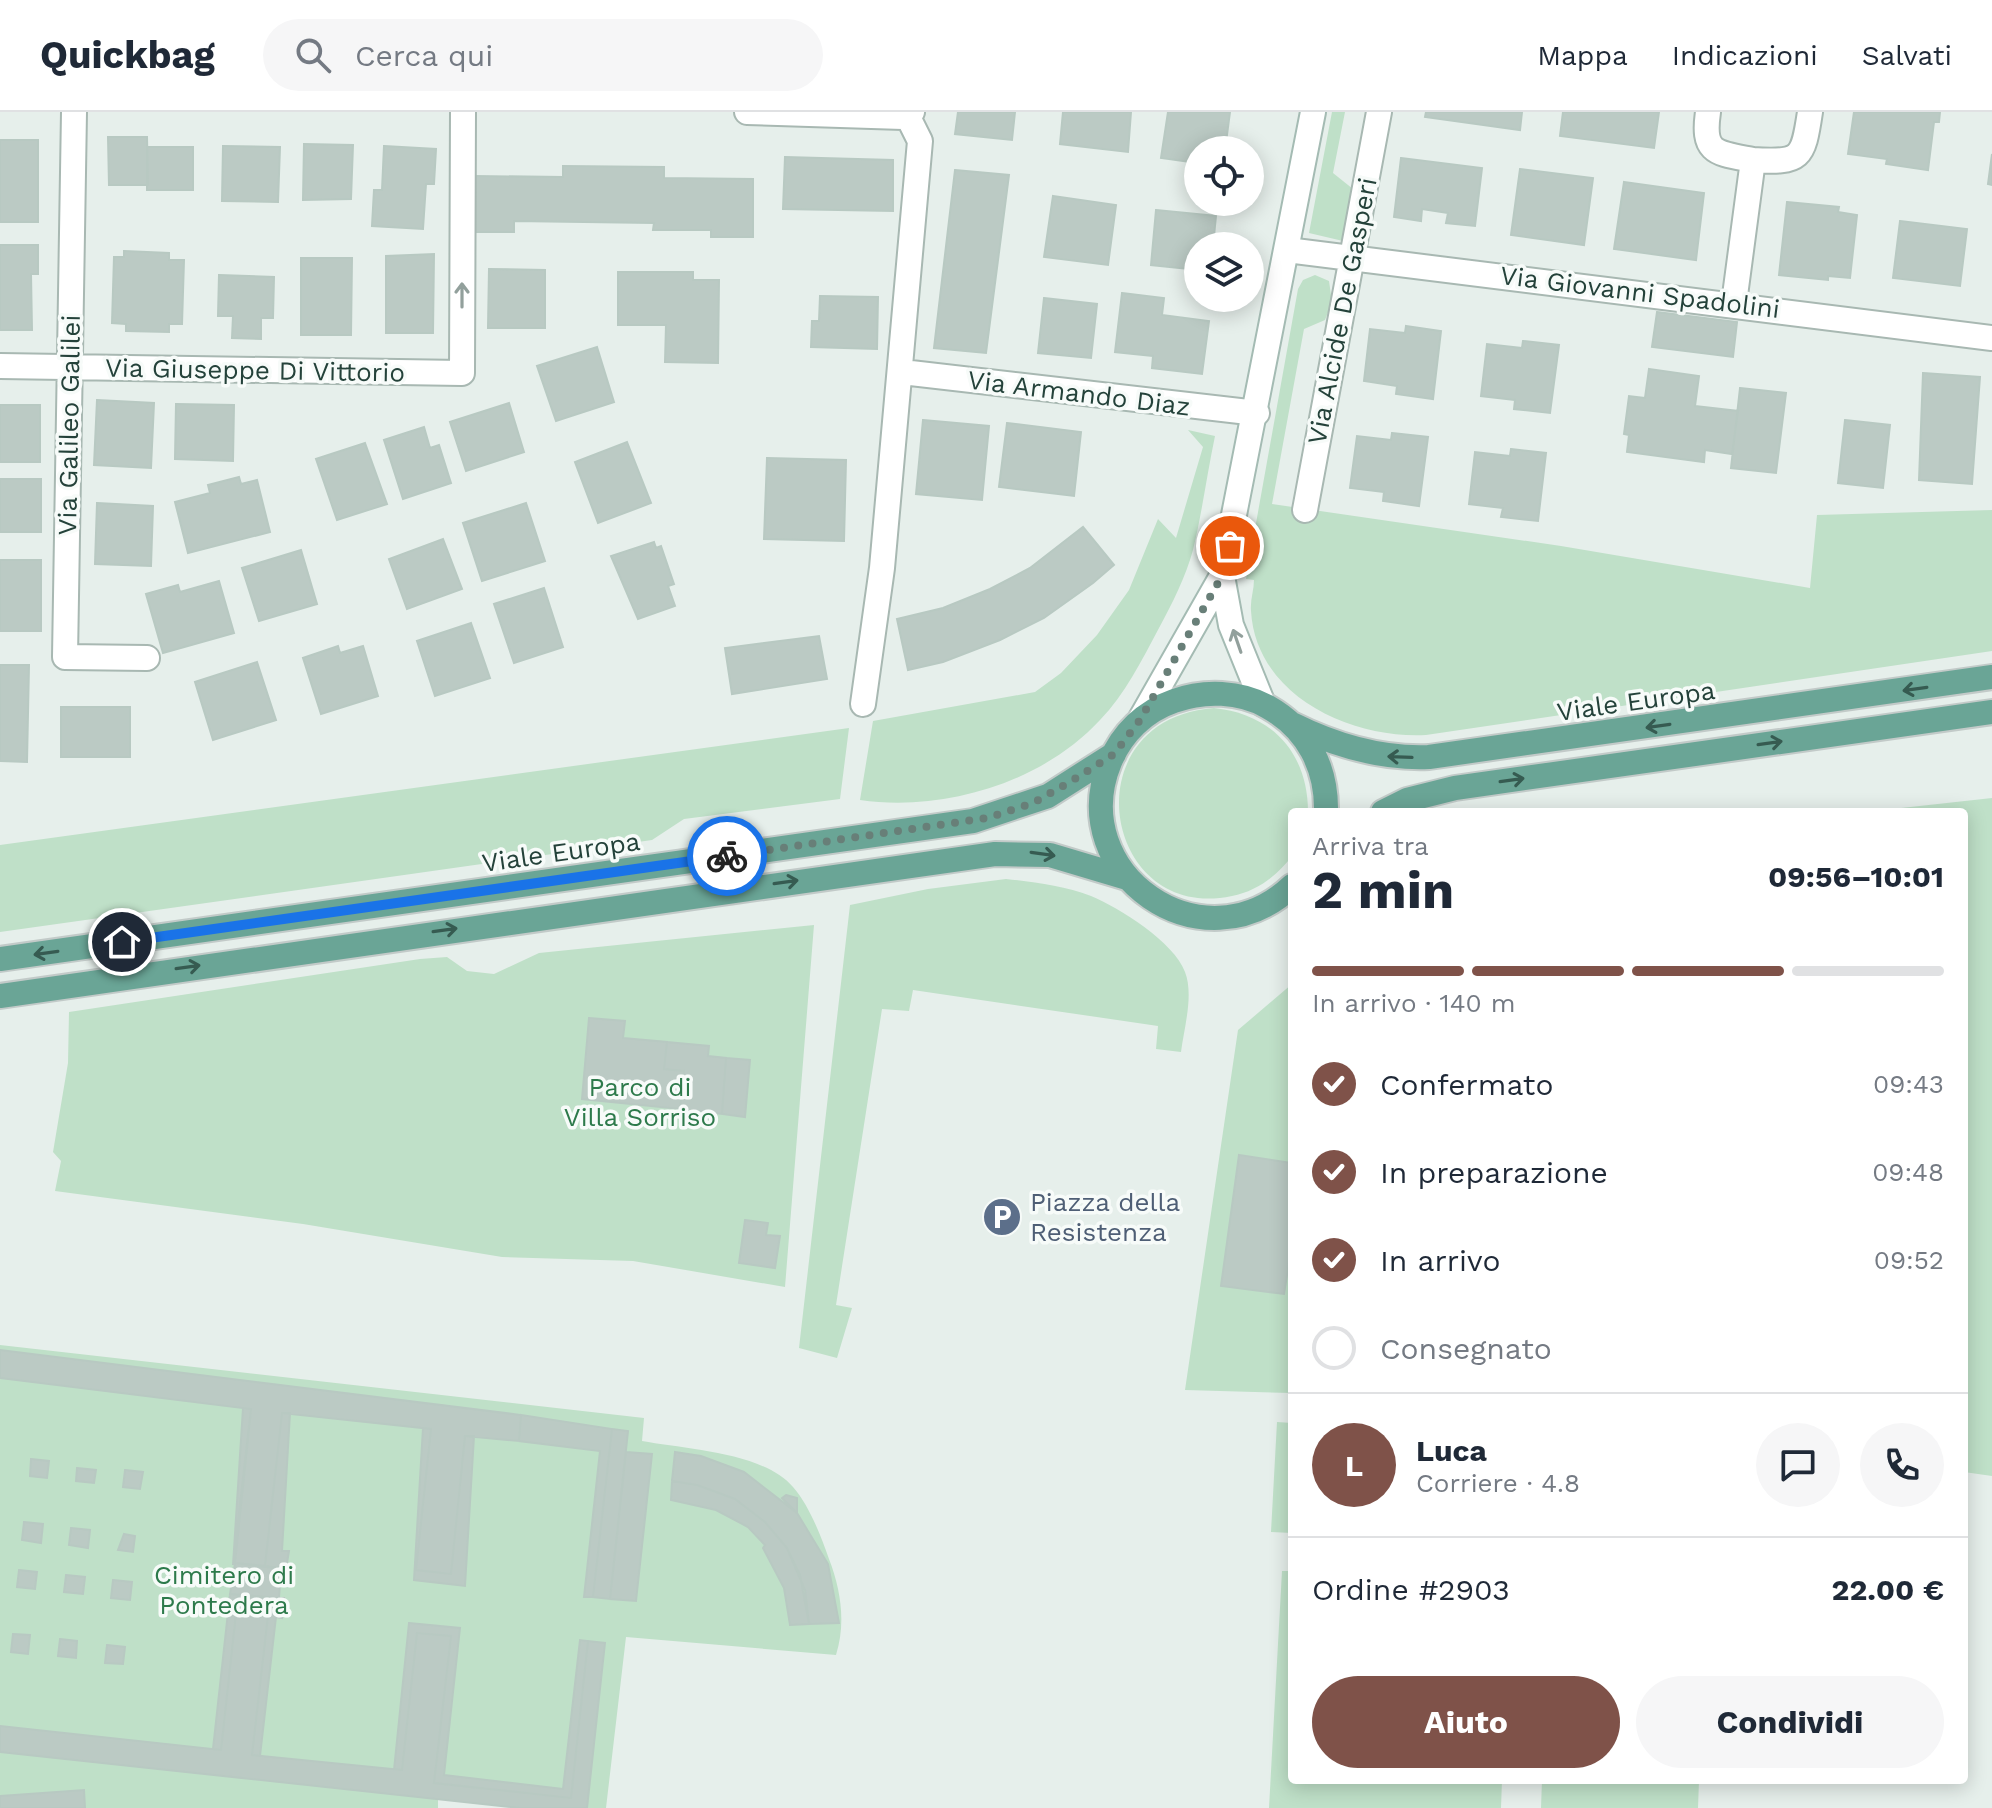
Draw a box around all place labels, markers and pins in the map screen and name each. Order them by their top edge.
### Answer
pin [1196,512,1264,580]
pin [88,908,156,976]
place label: Piazza della Resistenza [1030,1187,1180,1247]
parking icon: Piazza della Resistenza [981,1196,1023,1238]

